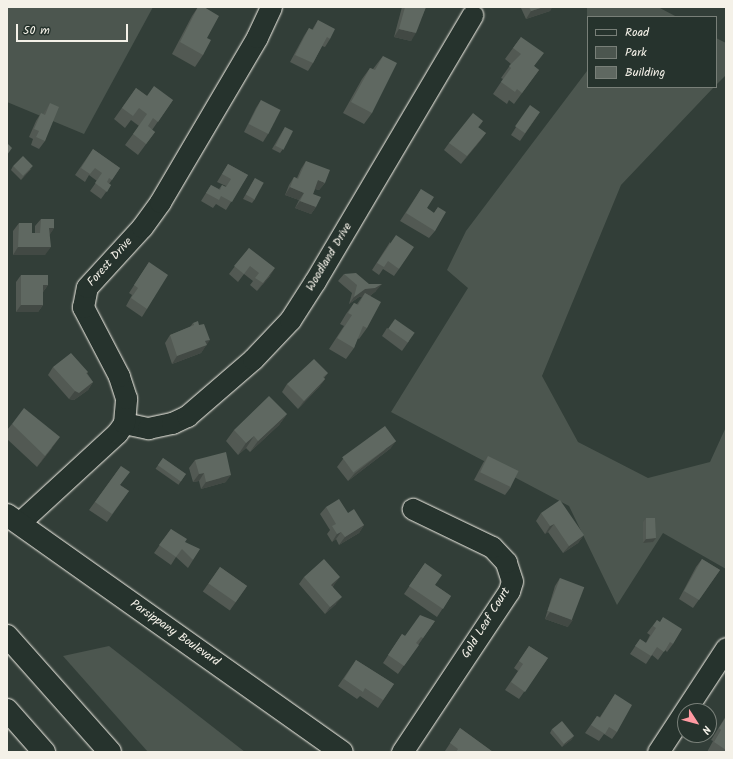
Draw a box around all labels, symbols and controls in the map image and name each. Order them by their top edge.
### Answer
scale bar [18,16,130,42]
legend [587,16,717,88]
text: 50 m [23,21,50,40]
text: Road [625,23,649,42]
text: Park [625,43,647,62]
text: Building [625,63,665,82]
street label: Woodland Drive [303,220,355,294]
street label: Forest Drive [84,235,136,289]
street label: Gold Leaf Court [459,585,513,661]
street label: Parsippany Boulevard [128,597,222,669]
north arrow [677,703,717,743]
text: N [697,721,715,738]

